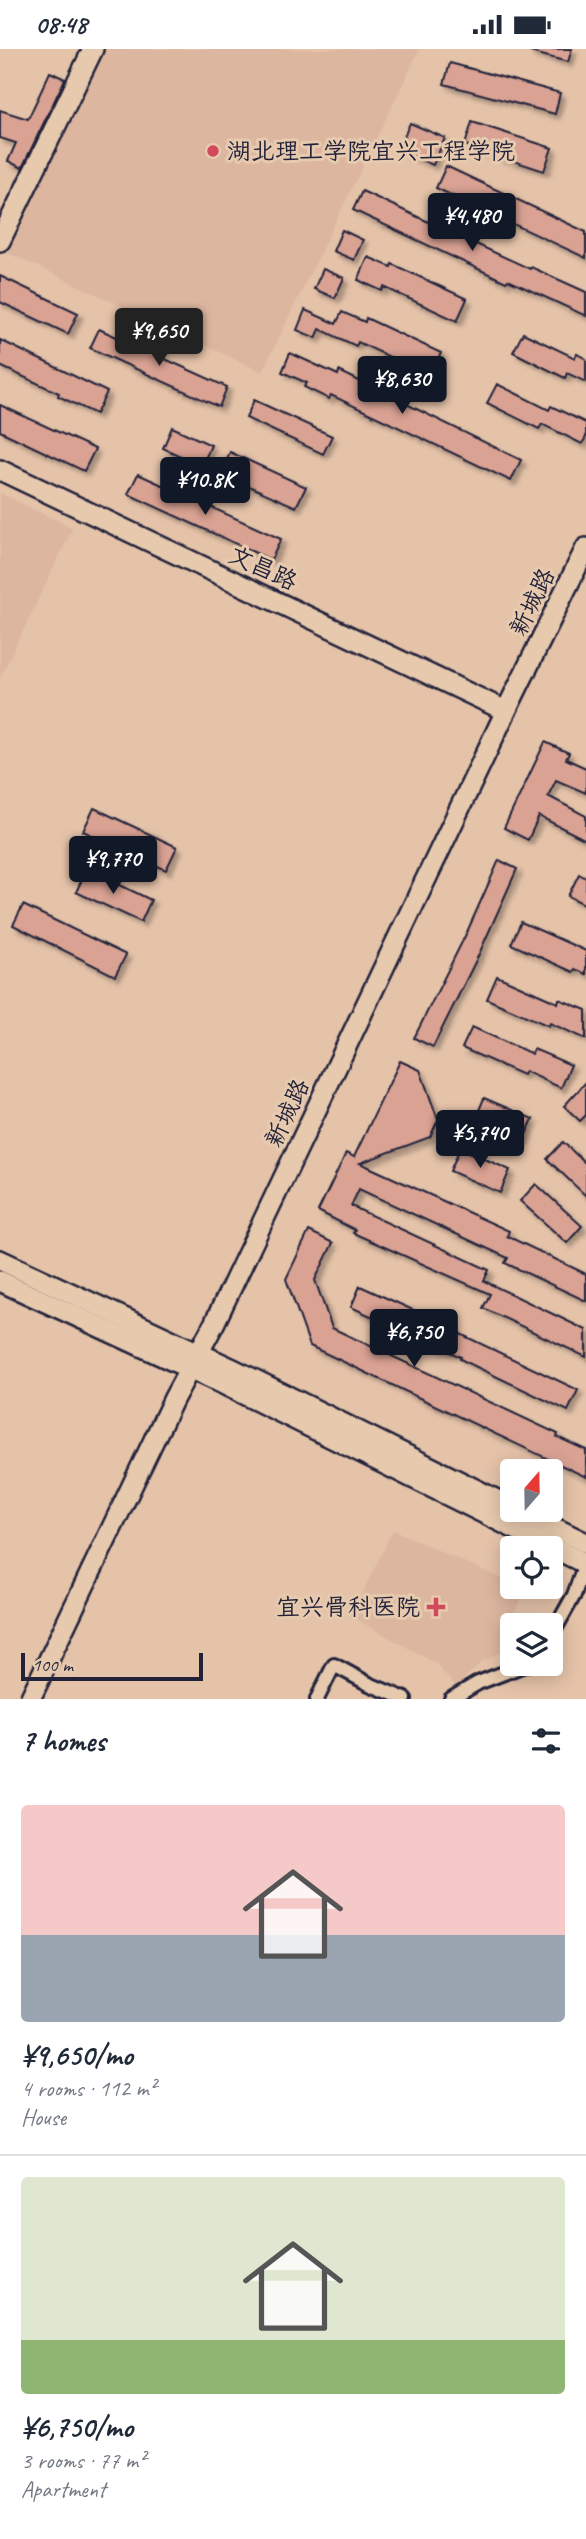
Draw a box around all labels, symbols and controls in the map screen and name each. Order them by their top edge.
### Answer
text: 08:48 [35,8,87,41]
place label: 湖北理工学院宜兴工程学院 [227,136,515,166]
marker: 湖北理工学院宜兴工程学院 [205,143,221,159]
pin: ¥4,480 [415,193,529,253]
text: ¥4,480 [444,201,500,230]
pin: ¥9,650 [102,309,216,368]
text: ¥9,650 [131,316,187,345]
pin: ¥8,630 [345,357,459,416]
text: ¥8,630 [374,364,430,393]
pin: ¥10.8K [148,457,262,517]
text: ¥10.8K [176,465,234,494]
street label: 文昌路 [224,539,302,597]
street label: 新城路 [503,563,561,641]
pin: ¥9,770 [56,837,170,896]
text: ¥9,770 [85,844,141,873]
street label: 新城路 [258,1074,316,1152]
pin: ¥5,740 [423,1111,537,1170]
text: ¥5,740 [452,1118,508,1147]
pin: ¥6,750 [357,1309,471,1369]
text: ¥6,750 [386,1317,442,1346]
north arrow [500,1459,564,1523]
map controls [500,1459,563,1676]
button: locate [500,1536,563,1599]
place label: 宜兴骨科医院 [276,1592,420,1622]
marker: 宜兴骨科医院 [426,1597,446,1617]
button: layers [500,1613,563,1676]
scale bar [21,1650,203,1682]
text: 100 m [32,1653,73,1677]
text: 7 homes [21,1722,106,1760]
icon: filters [527,1722,565,1760]
icon: home [230,1851,356,1977]
text: ¥9,650/mo [21,2036,133,2074]
text: 4 rooms · 112 m² [21,2074,156,2103]
text: House [21,2103,66,2132]
icon: home [230,2223,356,2349]
text: ¥6,750/mo [21,2408,133,2446]
text: 3 rooms · 77 m² [21,2446,145,2475]
text: Apartment [21,2475,106,2504]

